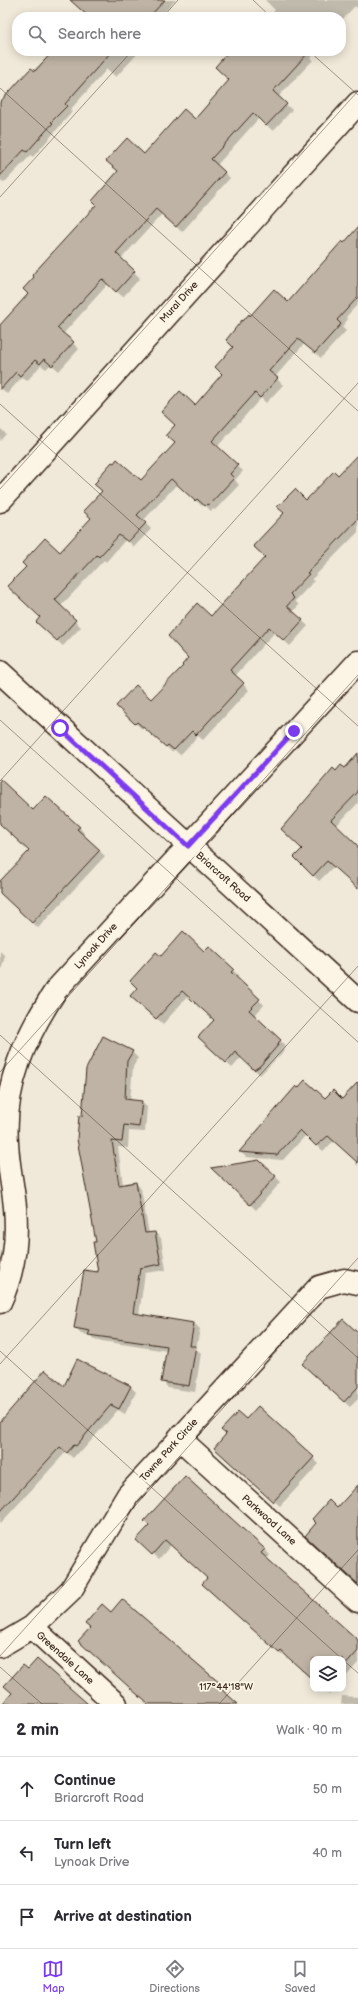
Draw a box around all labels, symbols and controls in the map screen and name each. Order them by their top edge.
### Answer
search box [12,12,346,56]
icon: search [26,23,48,45]
text: Search here [58,25,141,44]
street label: Mural Drive [157,279,201,325]
route start [51,719,69,737]
route end [285,722,303,740]
street label: Briarcroft Road [193,849,253,905]
street label: Lynoak Drive [72,920,120,972]
street label: Towne Park Circle [138,1416,200,1484]
street label: Parkwood Lane [239,1492,299,1548]
street label: Greendale Lane [34,1629,96,1687]
map controls [310,1656,346,1692]
button: layers [310,1656,346,1692]
text: 117°44'18"W [199,1681,253,1693]
text: 2 min [16,1720,59,1740]
text: Walk · 90 m [276,1722,342,1738]
text: Continue [54,1771,116,1790]
icon: ahead [16,1778,38,1800]
text: 50 m [313,1781,342,1797]
text: Briarcroft Road [54,1790,144,1806]
text: Turn left [54,1835,111,1854]
icon: left [16,1842,38,1864]
text: 40 m [312,1845,342,1861]
text: Lynoak Drive [54,1854,129,1870]
icon: arrive [16,1906,38,1928]
text: Arrive at destination [54,1907,192,1926]
tab: Map [42,1958,65,1995]
tab: Directions [149,1958,200,1995]
tab: Saved [285,1958,316,1995]

